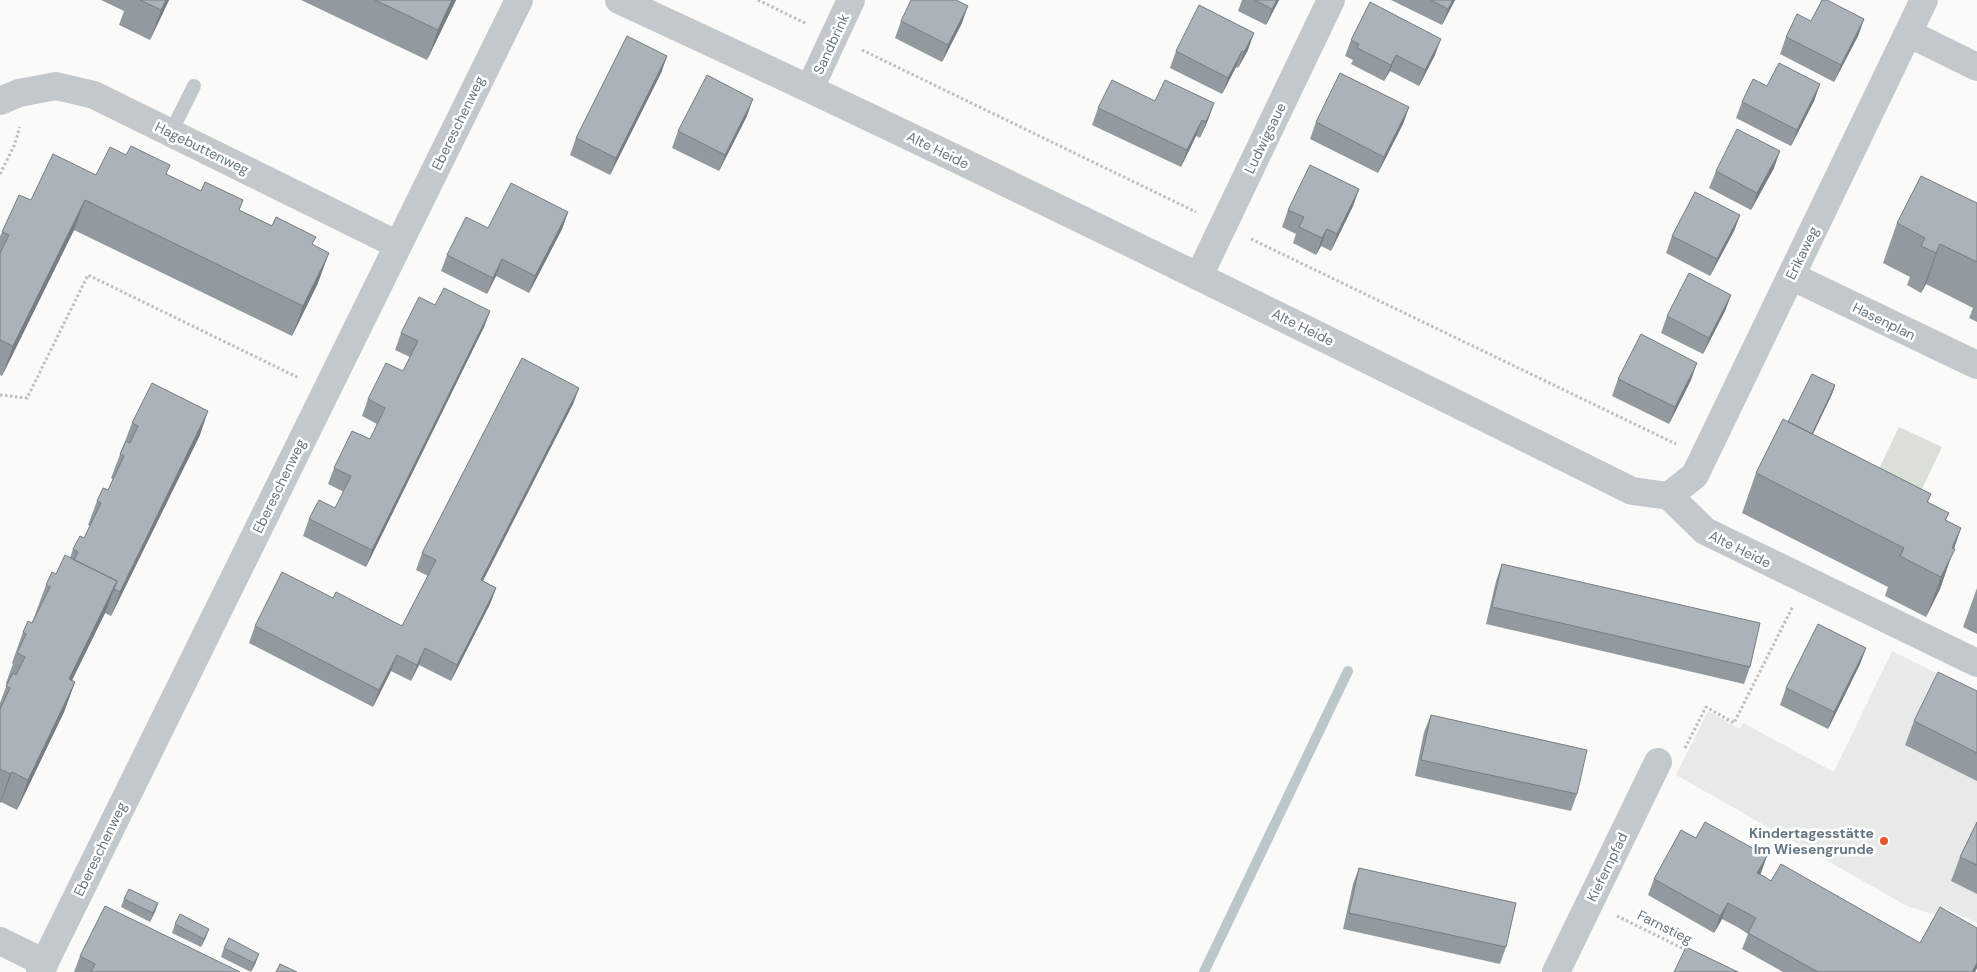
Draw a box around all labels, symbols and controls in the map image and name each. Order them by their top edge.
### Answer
street label: Sandbrink [809,11,853,77]
street label: Ebereschenweg [427,73,489,173]
street label: Ludwigsaue [1240,100,1290,176]
street label: Hagebuttenweg [152,117,252,179]
street label: Alte Heide [904,127,972,173]
street label: Erikaweg [1781,223,1823,283]
street label: Hasenplan [1850,298,1918,344]
street label: Alte Heide [1269,304,1337,350]
street label: Ebereschenweg [248,436,310,536]
street label: Alte Heide [1706,526,1774,572]
street label: Ebereschenweg [69,799,131,899]
place label: Kindertagesstätte Im Wiesengrunde [1749,824,1874,858]
street label: Kiefernpfad [1583,829,1631,905]
marker: Kindertagesstätte Im Wiesengrunde [1878,835,1890,847]
street label: Farnstieg [1634,906,1696,948]

